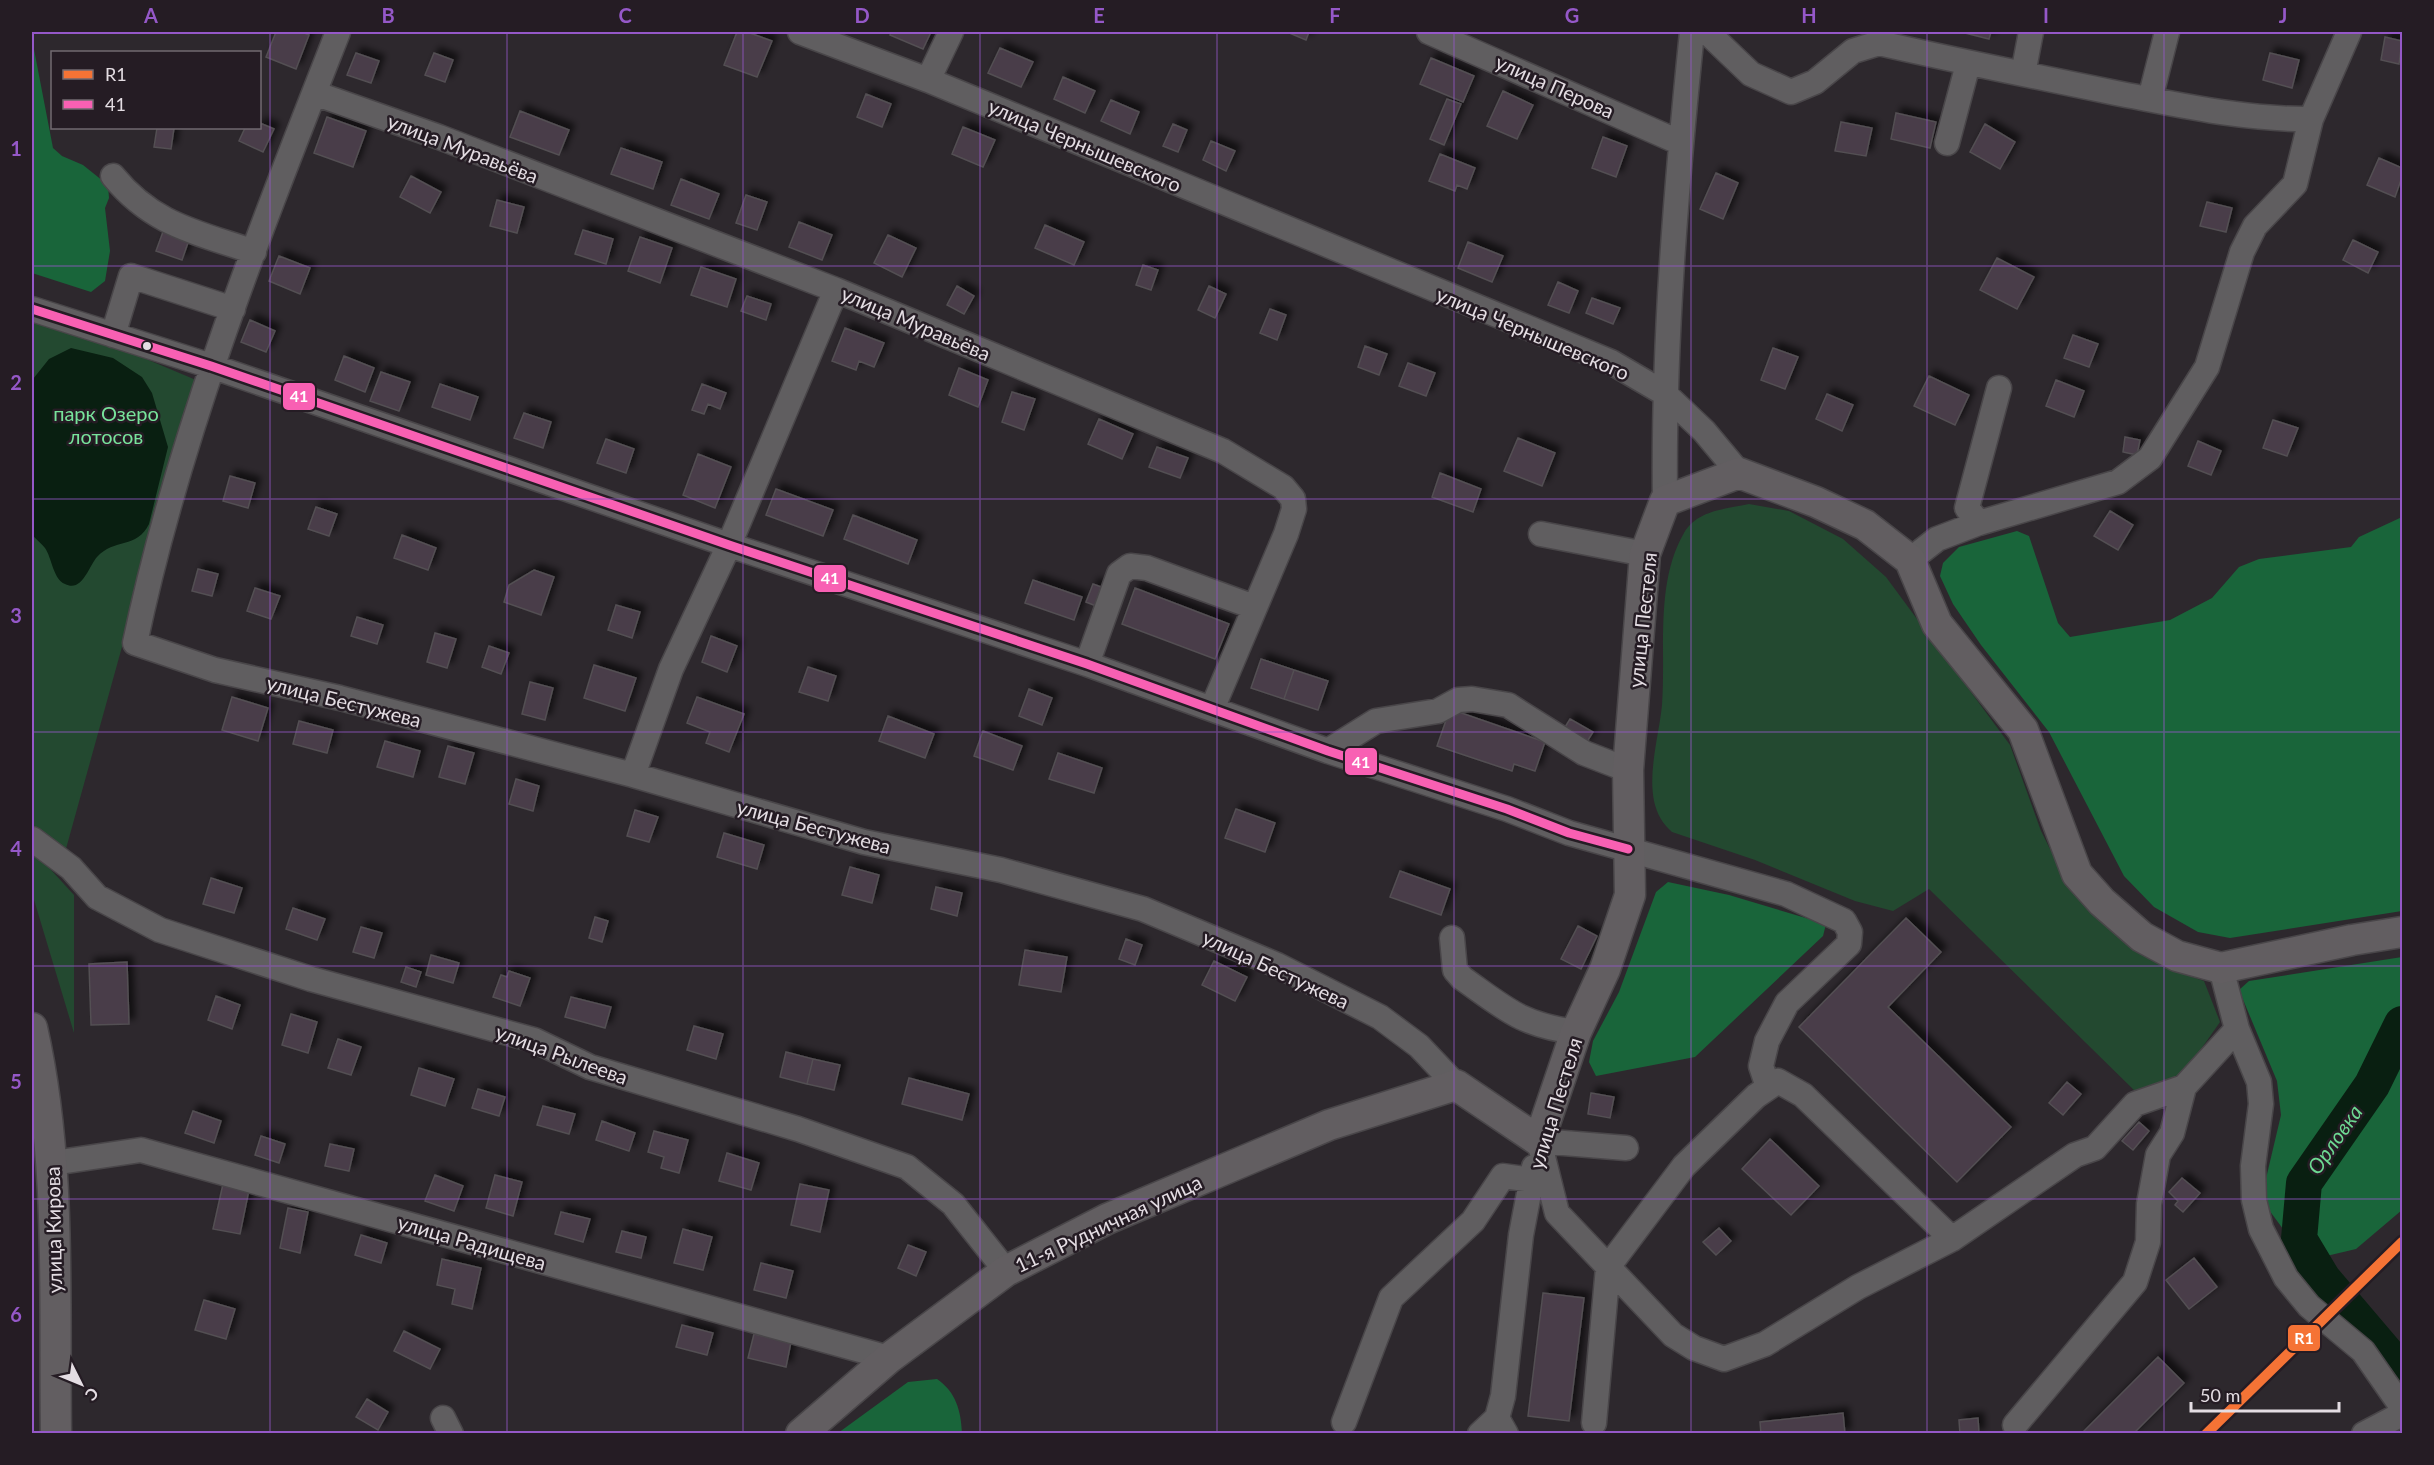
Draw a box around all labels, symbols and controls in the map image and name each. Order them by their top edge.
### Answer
text: A [143,3,158,27]
text: B [381,3,395,27]
text: C [618,3,632,27]
text: D [854,3,870,27]
text: E [1093,3,1105,27]
text: F [1329,3,1341,27]
text: G [1565,3,1579,27]
text: H [1801,3,1817,27]
text: I [2043,3,2049,27]
text: J [2279,3,2287,27]
street label: улица Перова [1492,49,1618,123]
legend [51,51,261,129]
text: R1 [105,63,127,85]
text: 41 [105,93,126,115]
street label: улица Чернышевского [985,94,1185,196]
street label: улица Муравьёва [384,108,542,188]
text: 1 [10,136,22,160]
street label: улица Муравьёва [838,281,994,365]
street label: улица Чернышевского [1433,282,1633,384]
unlabelled marker [141,340,153,352]
text: 2 [10,370,22,394]
line badge: 41 [282,382,316,411]
text: 41 [290,386,308,405]
park label: парк Озеро лотосов [53,401,159,448]
street label: улица Пестеля [1623,551,1661,689]
line badge: 41 [813,564,847,593]
text: 41 [821,568,839,587]
text: 3 [10,603,22,627]
street label: улица Бестужева [264,670,424,732]
line badge: 41 [1344,747,1378,776]
text: 41 [1352,752,1370,771]
street label: улица Бестужева [734,794,894,858]
text: 4 [10,836,22,860]
street label: улица Бестужева [1199,925,1353,1013]
street label: улица Рылеева [493,1019,631,1089]
street label: улица Пестеля [1524,1034,1586,1172]
text: 5 [10,1069,22,1093]
water label: Орловка [2301,1100,2367,1178]
street label: улица Кирова [40,1166,66,1294]
street label: 11-я Рудничная улица [1011,1169,1205,1277]
street label: улица Радищева [395,1209,549,1275]
text: 6 [10,1302,22,1326]
line badge: R1 [2287,1324,2321,1352]
text: R1 [2294,1328,2314,1347]
north arrow [51,1354,111,1414]
scale bar [2191,1375,2340,1413]
text: С [81,1384,103,1405]
text: 50 m [2200,1384,2240,1406]

